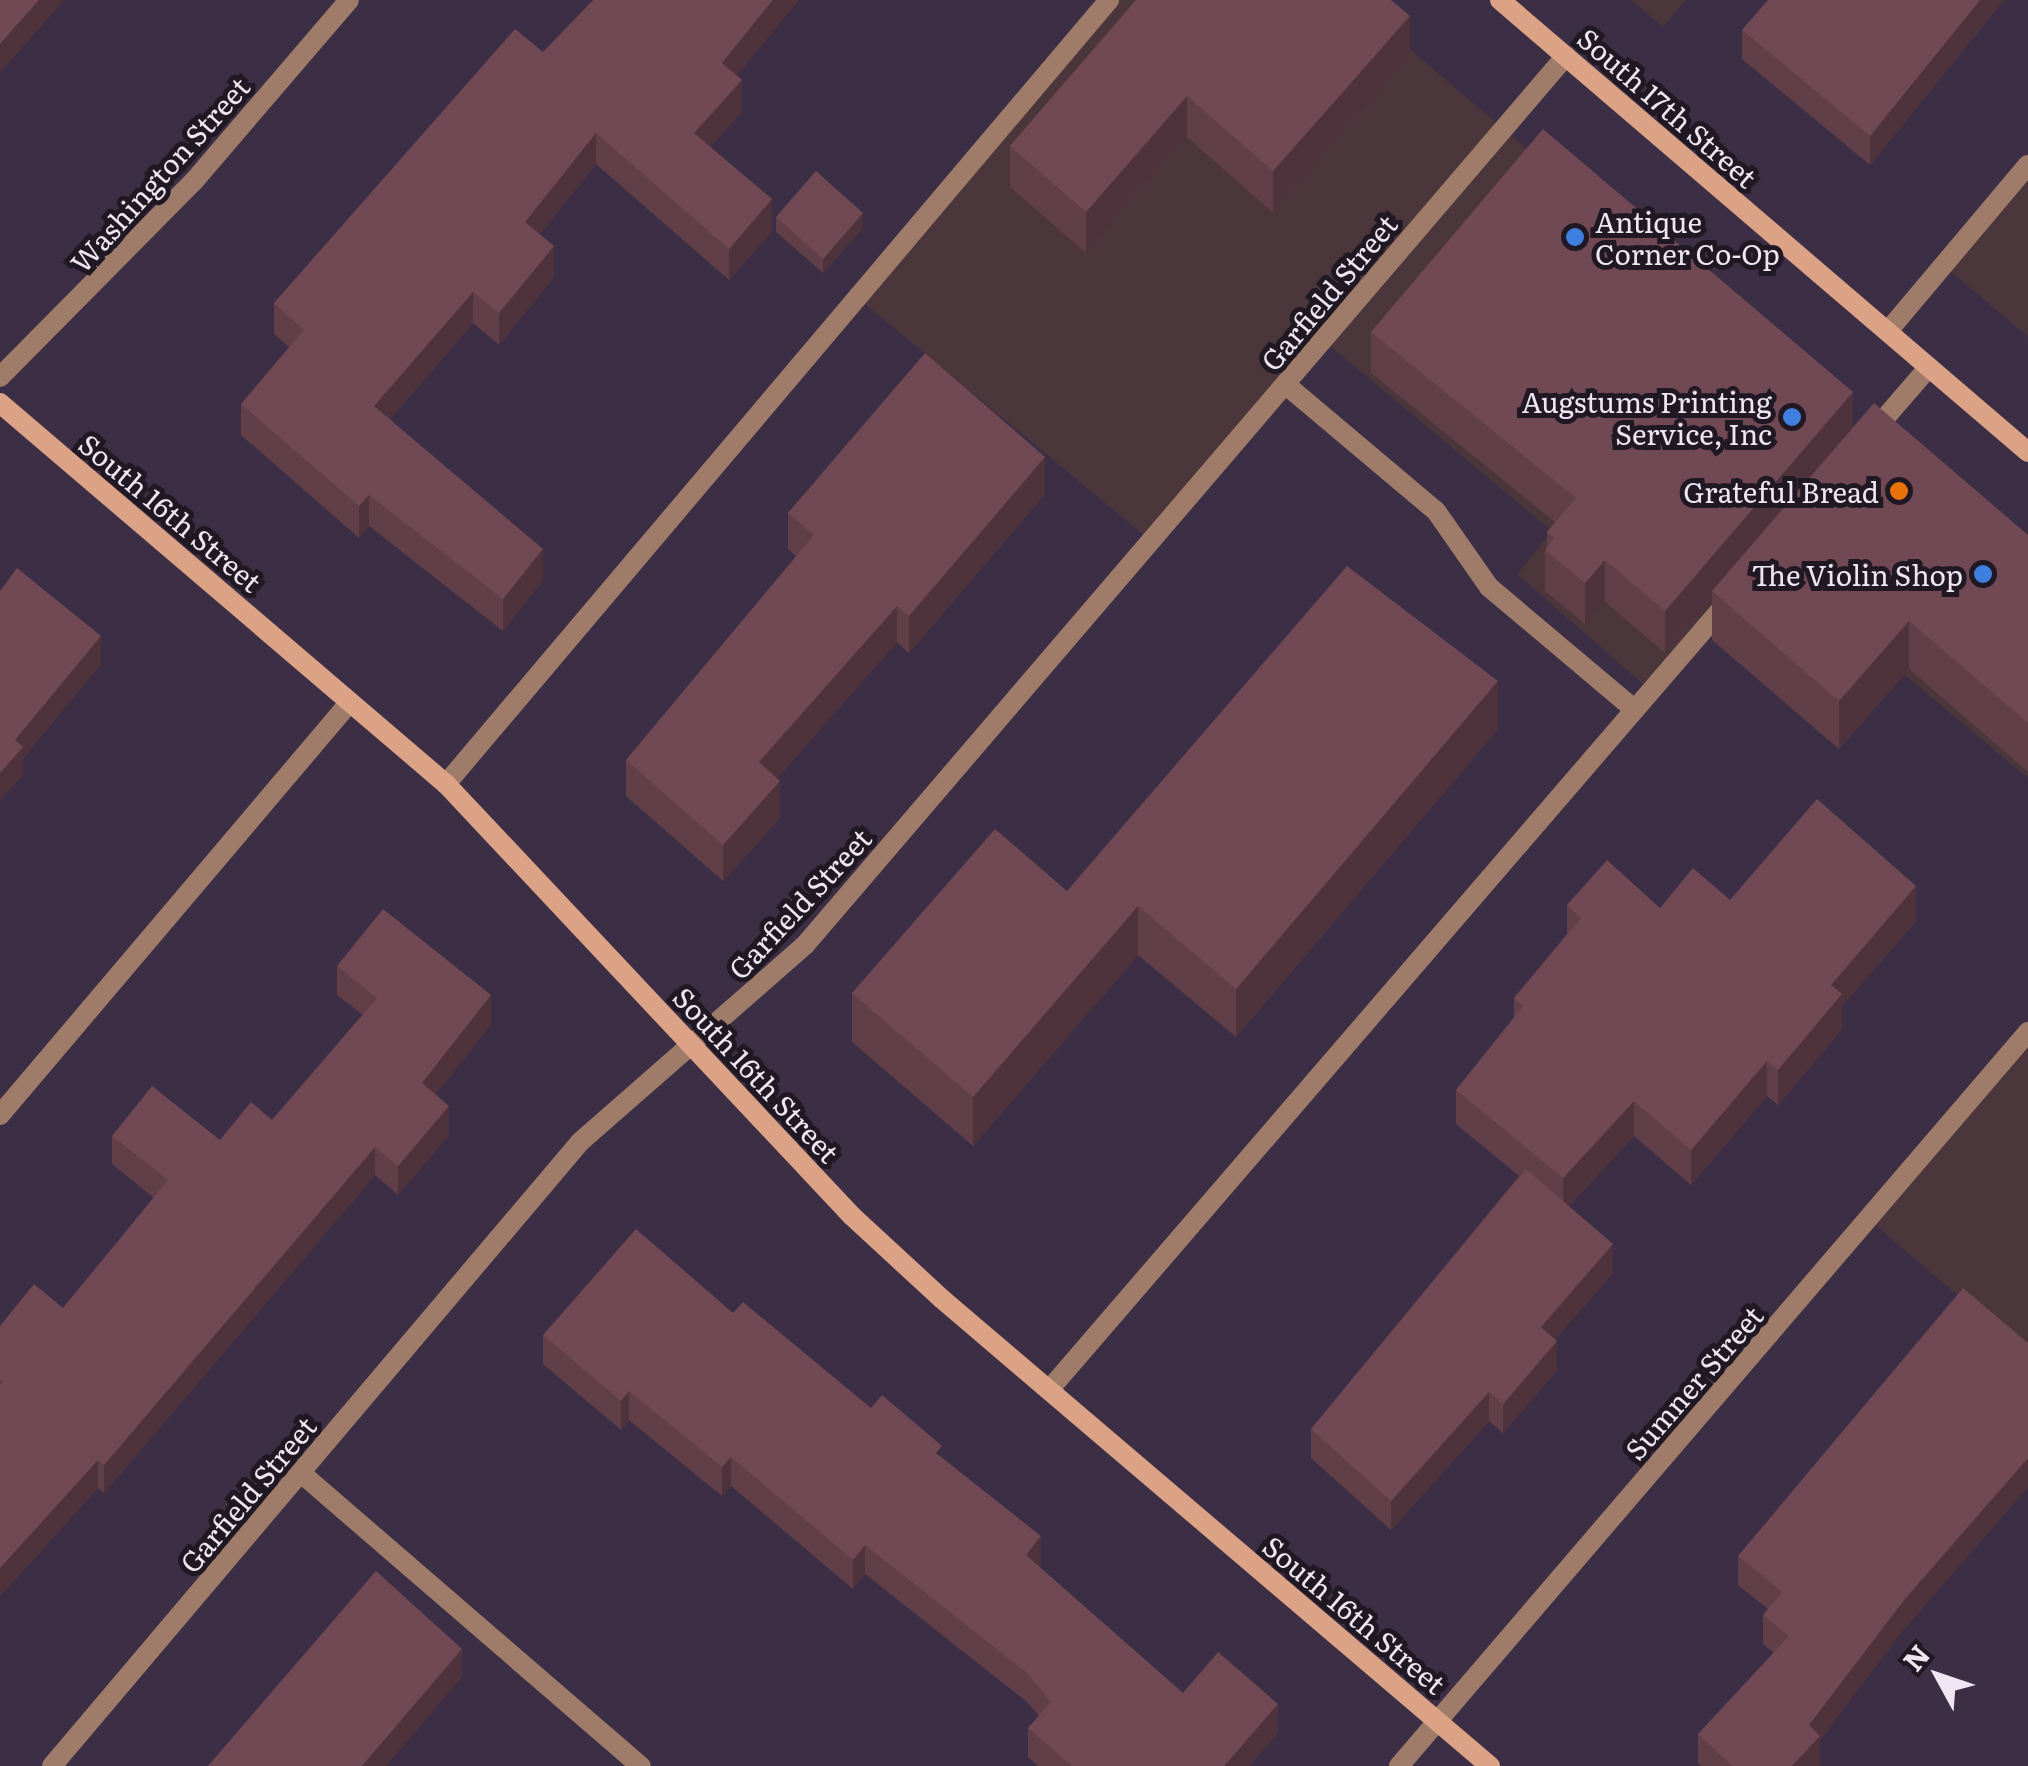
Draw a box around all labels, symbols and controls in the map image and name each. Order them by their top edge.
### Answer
street label: South 17th Street [1572,20,1764,194]
street label: Washington Street [62,69,256,279]
place label: Antique Corner Co-Op [1595,204,1780,270]
street label: Garfield Street [1253,207,1403,377]
marker: Antique Corner Co-Op [1564,226,1586,248]
place label: Augstums Printing Service, Inc [1521,384,1772,450]
marker: Augstums Printing Service, Inc [1781,406,1803,428]
street label: South 16th Street [73,426,269,598]
place label: Grateful Bread [1683,474,1879,508]
marker: Grateful Bread [1888,480,1910,502]
place label: The Violin Shop [1752,557,1963,591]
marker: The Violin Shop [1972,563,1994,585]
street label: Garfield Street [721,821,877,985]
street label: South 16th Street [667,979,847,1169]
street label: Sumner Street [1617,1298,1769,1466]
street label: Garfield Street [172,1409,322,1579]
street label: South 16th Street [1257,1528,1453,1700]
north arrow [1888,1626,1988,1726]
text: N [1891,1634,1939,1679]

